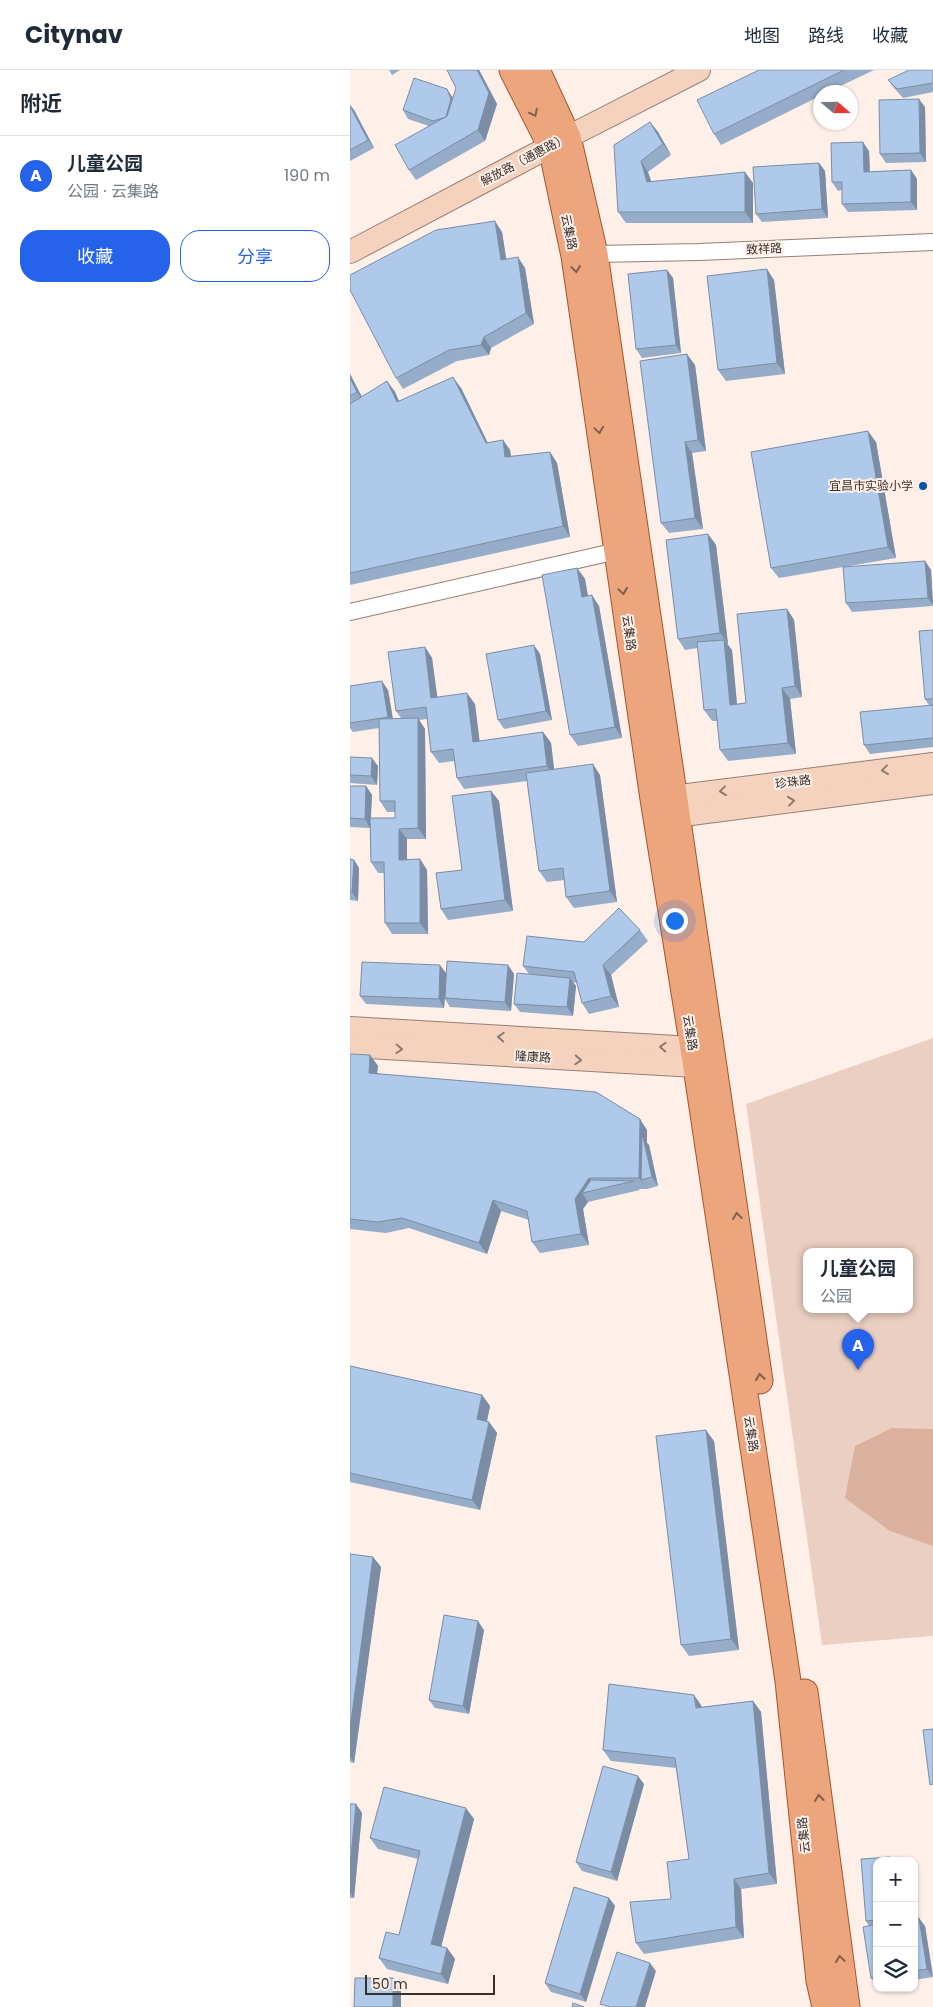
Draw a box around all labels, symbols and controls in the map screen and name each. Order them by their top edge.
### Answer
text: Citynav [25,18,123,51]
text: 地图 [744,23,780,48]
text: 路线 [808,23,844,48]
text: 收藏 [872,23,908,48]
north arrow [813,85,858,130]
text: 附近 [20,89,62,118]
one-way arrow [528,108,538,117]
street label: 解放路（通惠路） [477,130,570,190]
text: 儿童公园 [67,150,143,177]
text: A [30,164,42,187]
text: 190 m [284,164,330,187]
text: 公园 · 云集路 [67,180,159,203]
street label: 云集路 [557,213,582,251]
button: 收藏 [20,230,170,282]
button: 分享 [180,230,330,282]
street label: 致祥路 [746,239,782,258]
one-way arrow [570,265,580,274]
one-way arrow [593,427,604,435]
place label: 宜昌市实验小学 [829,477,913,494]
marker: 宜昌市实验小学 [917,480,929,492]
one-way arrow [617,587,627,595]
street label: 云集路 [619,614,640,652]
one-way arrow [880,764,888,775]
street label: 珍珠路 [774,771,812,792]
one-way arrow [719,785,727,796]
one-way arrow [788,796,796,807]
your location [662,908,688,934]
street label: 云集路 [679,1014,702,1052]
one-way arrow [497,1032,505,1043]
one-way arrow [659,1041,667,1052]
one-way arrow [395,1043,403,1054]
street label: 隆康路 [515,1047,551,1066]
one-way arrow [575,1054,583,1065]
one-way arrow [732,1212,742,1220]
popup [803,1248,913,1313]
text: 儿童公园 [820,1255,896,1282]
text: 公园 [820,1285,852,1308]
pin: A [842,1329,874,1370]
one-way arrow [755,1372,765,1381]
street label: 云集路 [740,1415,763,1453]
one-way arrow [814,1793,825,1801]
street label: 云集路 [793,1816,814,1854]
map controls [873,1857,918,1992]
button: + [873,1857,918,1902]
button: − [873,1902,918,1947]
button: layers [873,1947,918,1992]
one-way arrow [835,1954,845,1963]
scale bar [365,1972,495,1995]
text: 50 m [372,1974,408,1994]

